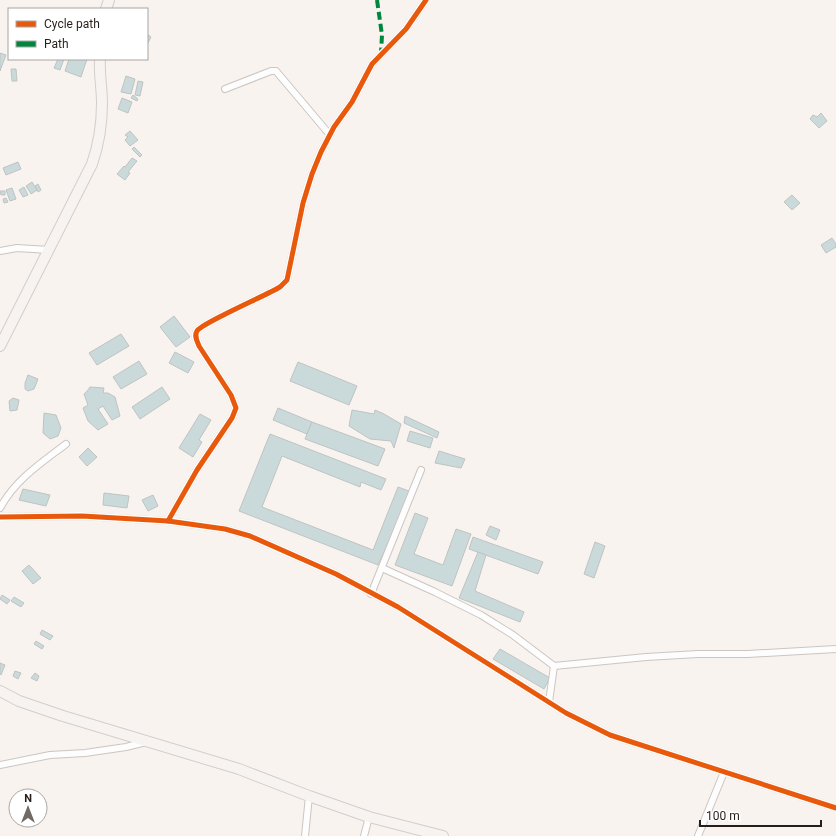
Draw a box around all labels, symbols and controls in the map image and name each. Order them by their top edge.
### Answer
legend [8,8,148,60]
text: Cycle path [44,17,100,31]
text: Path [44,37,69,51]
north arrow [8,788,48,828]
text: N [24,792,32,805]
scale bar [700,802,821,828]
text: 100 m [706,809,740,823]

